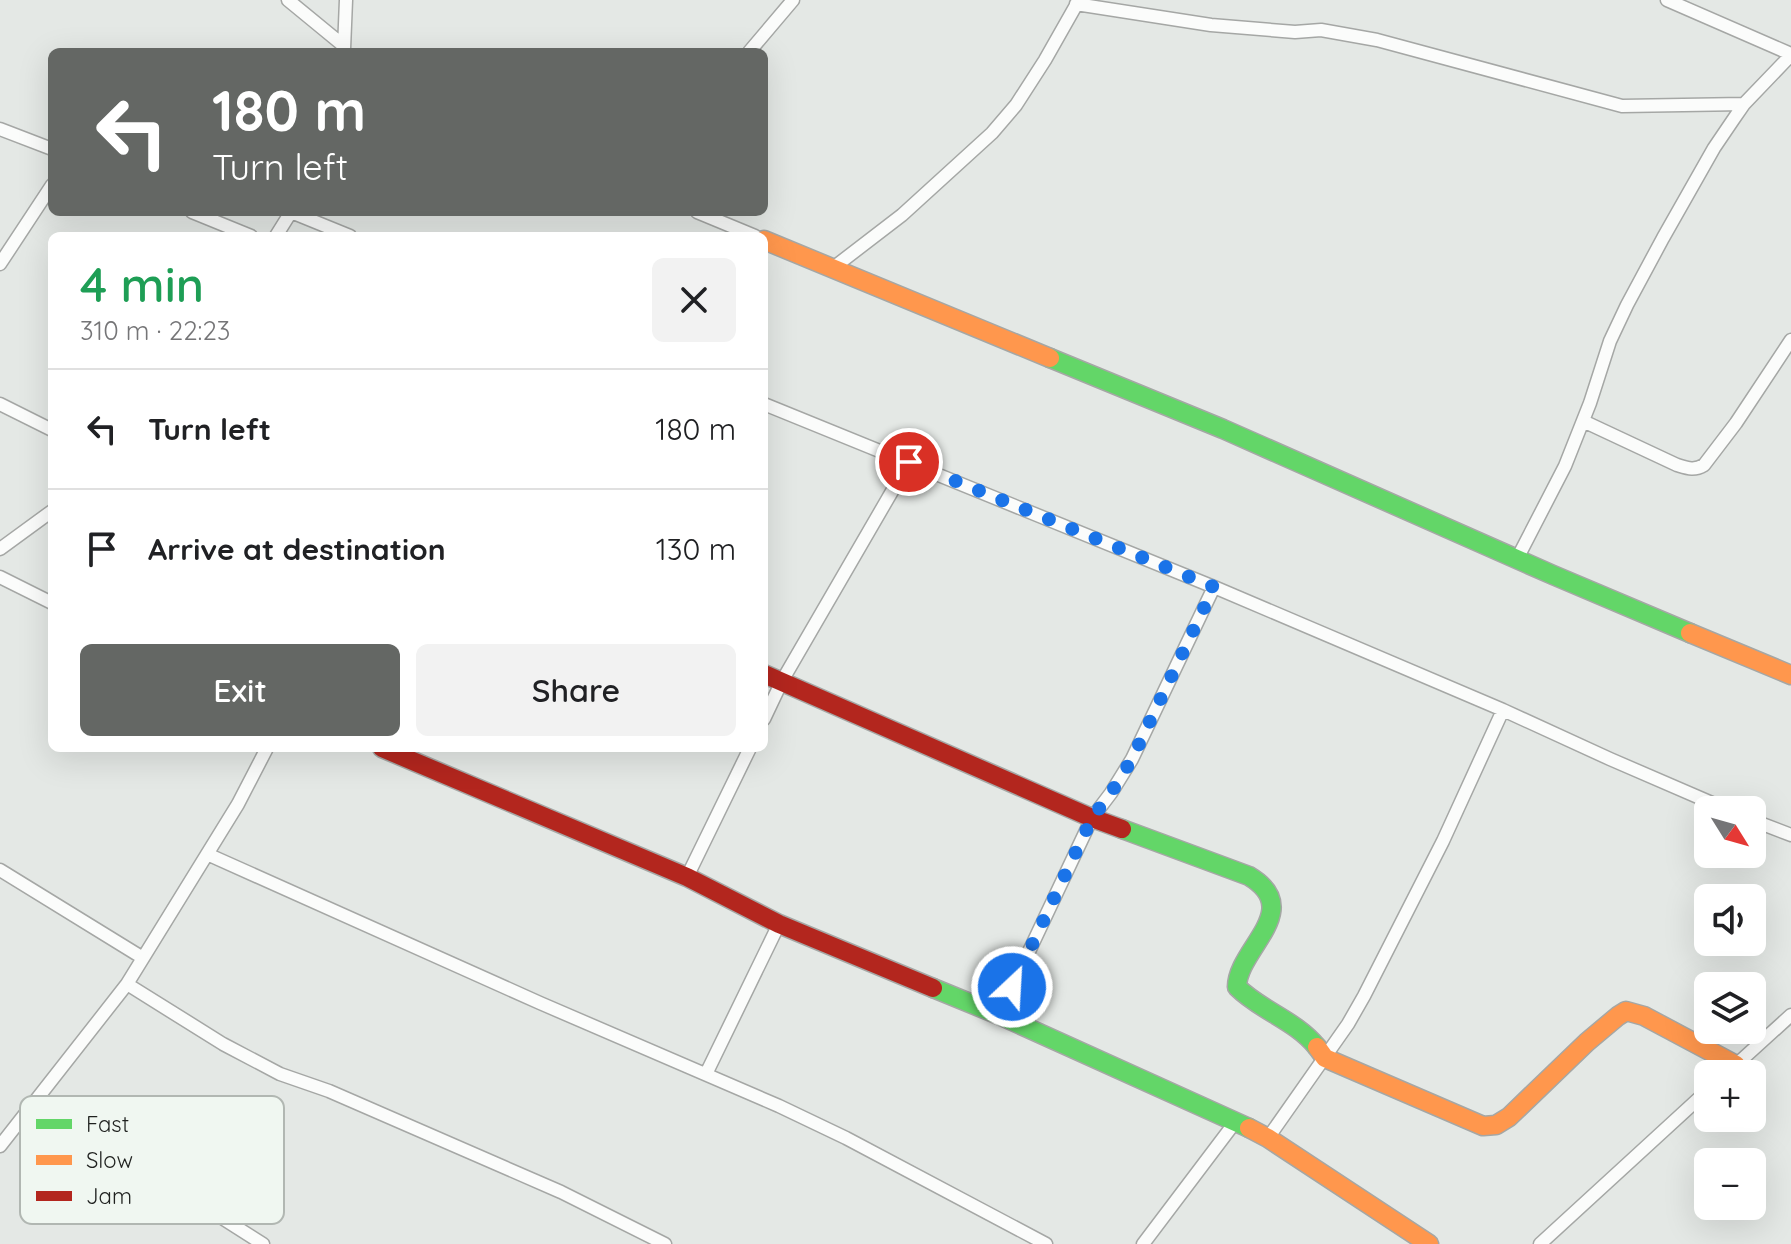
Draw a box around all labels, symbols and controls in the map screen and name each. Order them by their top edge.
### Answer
text: 180 m [212,75,366,145]
icon: left [80,80,184,184]
text: Turn left [212,144,348,189]
text: 4 min [80,254,204,314]
button: close [652,258,736,342]
text: 310 m · 22:23 [80,314,231,347]
icon: left [80,407,124,451]
text: Turn left [148,410,271,448]
text: 180 m [655,410,736,448]
pin [875,428,943,496]
icon: arrive [887,440,931,484]
icon: arrive [80,527,124,571]
text: Arrive at destination [148,530,446,568]
text: 130 m [656,530,736,568]
button: Exit [80,644,400,736]
button: Share [416,644,736,736]
north arrow [1694,796,1766,868]
map controls [1694,796,1766,1220]
button: sound [1694,884,1766,956]
position arrow [970,945,1054,1029]
button: layers [1694,972,1766,1044]
button: + [1694,1060,1766,1132]
legend [20,1096,284,1224]
text: Fast [86,1110,129,1138]
text: Slow [86,1146,133,1174]
button: − [1694,1148,1766,1220]
text: Jam [86,1182,132,1210]

